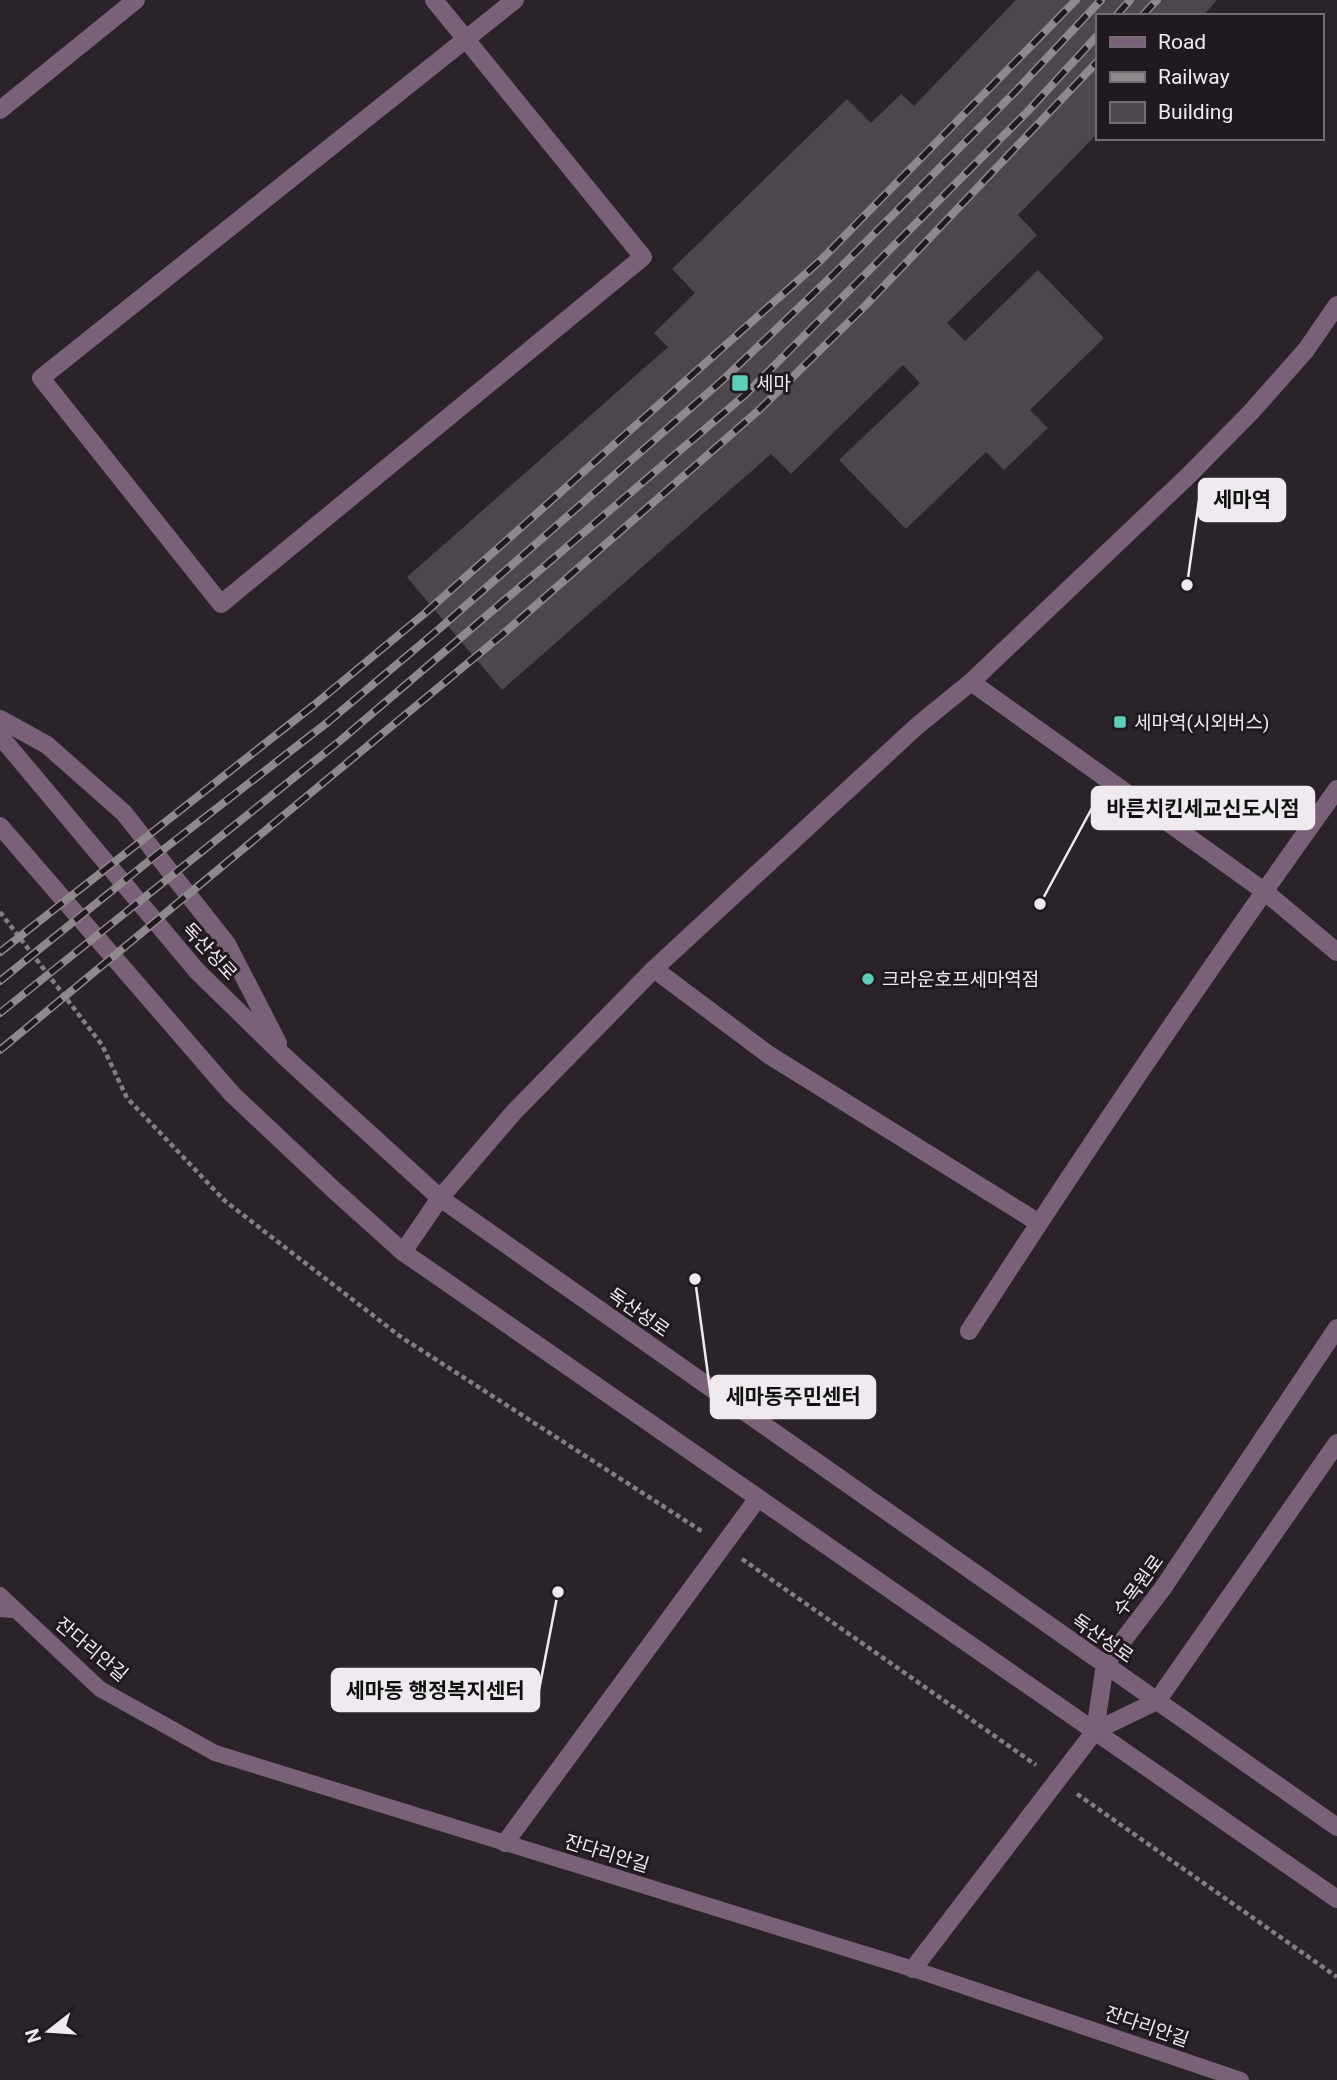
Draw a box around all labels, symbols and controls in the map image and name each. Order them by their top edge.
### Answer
legend [1096,14,1323,140]
text: Road [1158,30,1206,54]
text: Railway [1158,65,1230,89]
text: Building [1158,100,1233,124]
place label: 세마 [756,372,791,395]
marker: 세마 [730,373,750,393]
callout: 세마역 [1199,479,1285,521]
text: 세마역 [1213,488,1271,512]
place label: 세마역(시외버스) [1134,711,1269,734]
marker: 세마역(시외버스) [1112,714,1128,730]
callout: 바른치킨세교신도시점 [1092,787,1314,829]
text: 바른치킨세교신도시점 [1106,797,1300,821]
street label: 독산성로 [177,918,242,985]
place label: 크라운호프세마역점 [882,968,1039,991]
marker: 크라운호프세마역점 [860,971,876,987]
street label: 독산성로 [603,1283,674,1342]
callout: 세마동주민센터 [711,1376,875,1418]
text: 세마동주민센터 [725,1385,861,1409]
street label: 수목원로 [1109,1550,1168,1620]
street label: 독산성로 [1067,1609,1138,1668]
street label: 잔다리안길 [51,1612,133,1686]
callout: 세마동 행정복지센터 [332,1669,539,1711]
text: 세마동 행정복지센터 [345,1679,525,1703]
street label: 잔다리안길 [562,1830,652,1877]
north arrow [14,1996,84,2066]
street label: 잔다리안길 [1102,2001,1192,2052]
text: N [20,2026,46,2046]

